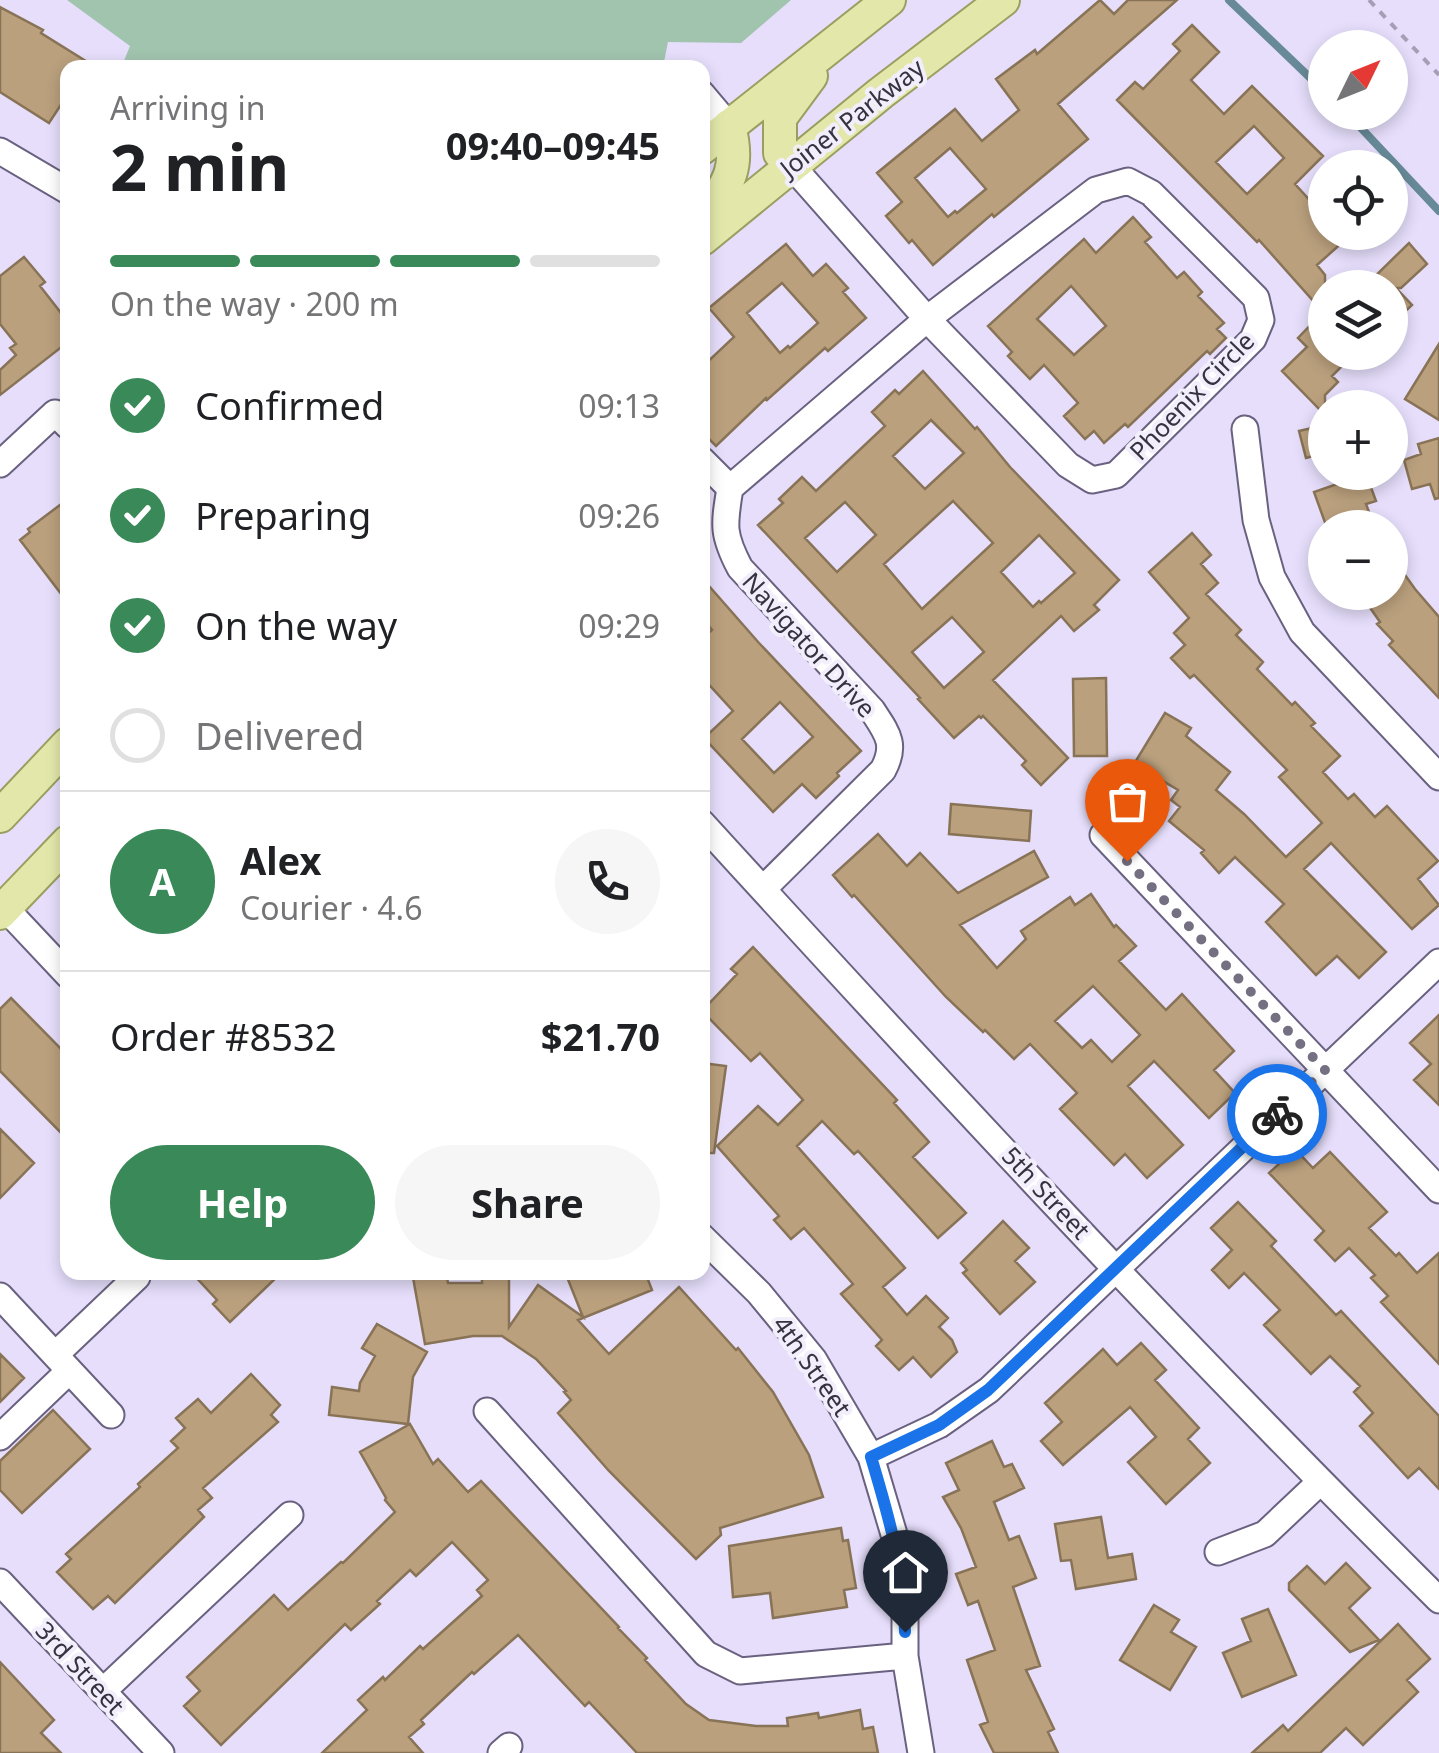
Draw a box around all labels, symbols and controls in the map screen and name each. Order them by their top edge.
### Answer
north arrow [1308,30,1408,130]
map controls [1308,30,1408,610]
street label: Joiner Parkway [771,50,931,185]
text: Arriving in [110,86,265,129]
text: 09:40–09:45 [446,119,660,171]
text: 2 min [110,122,289,210]
button: locate [1308,150,1408,250]
button: layers [1308,270,1408,370]
text: On the way · 200 m [110,282,399,325]
street label: Phoenix Circle [1121,324,1261,467]
icon: check [110,378,165,433]
text: Confirmed [195,379,384,431]
text: 09:13 [578,384,660,427]
button: + [1308,390,1408,490]
icon: check [110,488,165,543]
text: Preparing [195,489,371,541]
text: 09:26 [578,494,660,537]
button: − [1308,510,1408,610]
street label: Navigator Drive [735,564,884,724]
icon: check [110,598,165,653]
text: On the way [195,599,397,651]
text: 09:29 [578,604,660,647]
text: Delivered [195,709,364,761]
pin [1085,759,1170,862]
icon: bag [1100,774,1155,829]
button: phone [555,829,660,934]
text: Alex [240,834,322,886]
text: A [149,855,176,907]
text: Courier · 4.6 [240,886,423,929]
text: Order #8532 [110,1010,336,1062]
text: $21.70 [541,1010,660,1062]
courier [1227,1064,1327,1164]
icon: bike [1250,1087,1305,1142]
street label: 5th Street [995,1139,1098,1246]
button: Help [110,1145,375,1260]
button: Share [395,1145,660,1260]
street label: 4th Street [766,1309,860,1422]
pin [863,1530,948,1633]
icon: home [878,1545,933,1600]
street label: 3rd Street [29,1613,133,1721]

